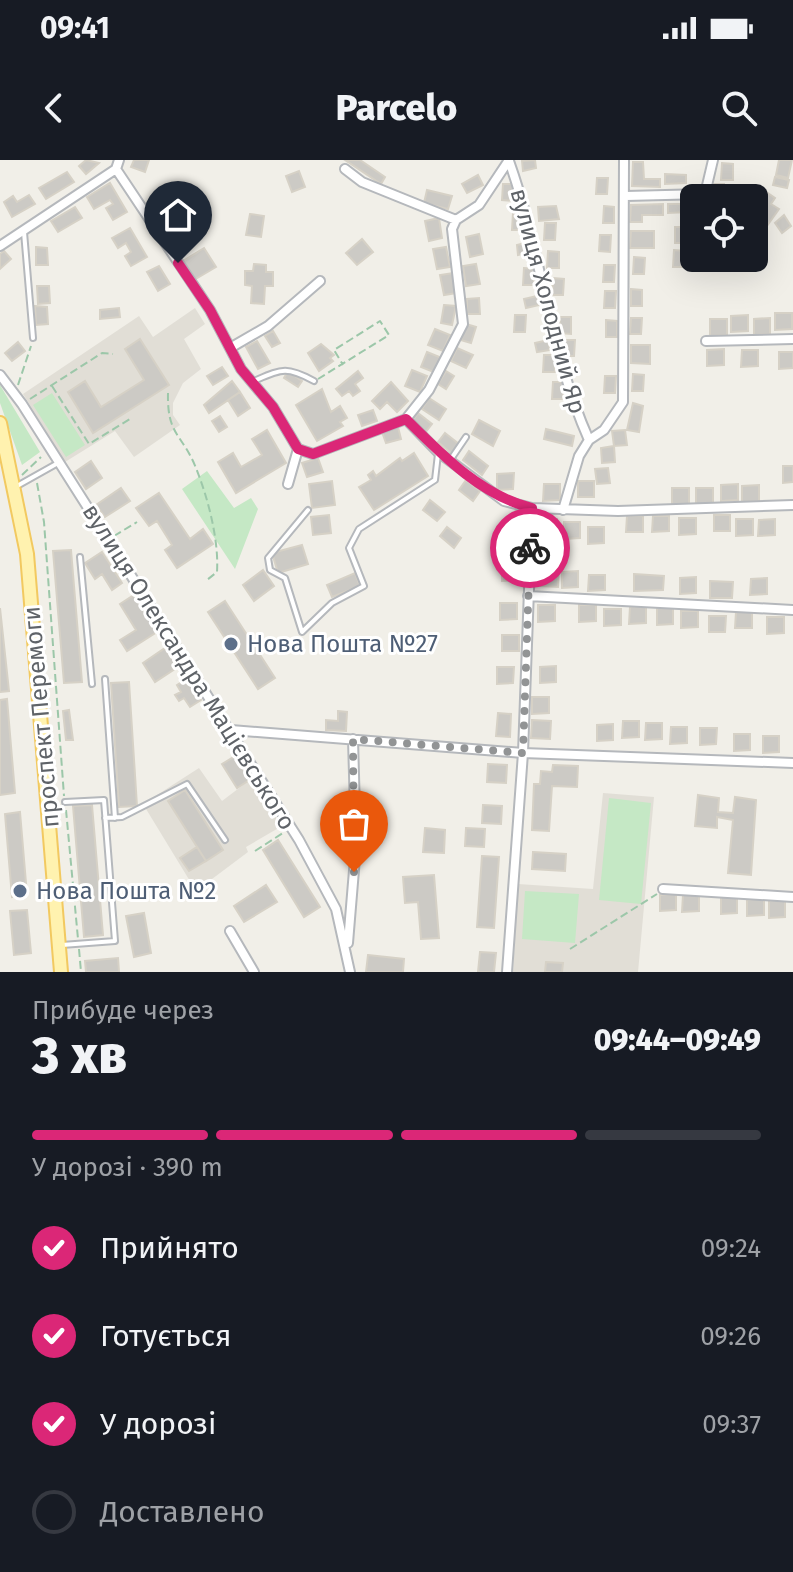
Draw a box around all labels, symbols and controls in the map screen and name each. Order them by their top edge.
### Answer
text: 09:41 [40,10,110,46]
icon: back [32,86,76,130]
text: Parcelo [336,86,457,130]
icon: search [717,86,761,130]
pin [144,181,212,263]
map controls [680,184,768,272]
button: locate [680,184,768,272]
street label: вулиця Холодний Яр [504,185,592,417]
icon: home [156,193,200,237]
street label: вулиця Олександра Мацієвського [77,499,301,835]
courier [490,508,570,588]
icon: bike [508,526,552,570]
street label: проспект Перемоги [17,605,65,829]
place label: Нова Пошта №27 [247,630,438,658]
marker: Нова Пошта №27 [222,635,240,653]
pin [320,790,388,872]
icon: bag [332,802,376,846]
place label: Нова Пошта №2 [36,877,216,905]
marker: Нова Пошта №2 [11,882,29,900]
text: Прибуде через [32,995,214,1026]
text: 09:44–09:49 [594,1022,761,1058]
text: 3 хв [32,1024,127,1087]
text: У дорозі · 390 m [32,1152,223,1183]
icon: check [32,1226,76,1270]
text: Прийнято [100,1230,239,1266]
text: 09:24 [701,1233,761,1264]
icon: check [32,1314,76,1358]
text: Готується [100,1318,232,1354]
text: 09:26 [700,1321,761,1352]
icon: check [32,1402,76,1446]
text: У дорозі [100,1406,216,1442]
text: 09:37 [702,1409,761,1440]
text: Доставлено [100,1494,264,1530]

